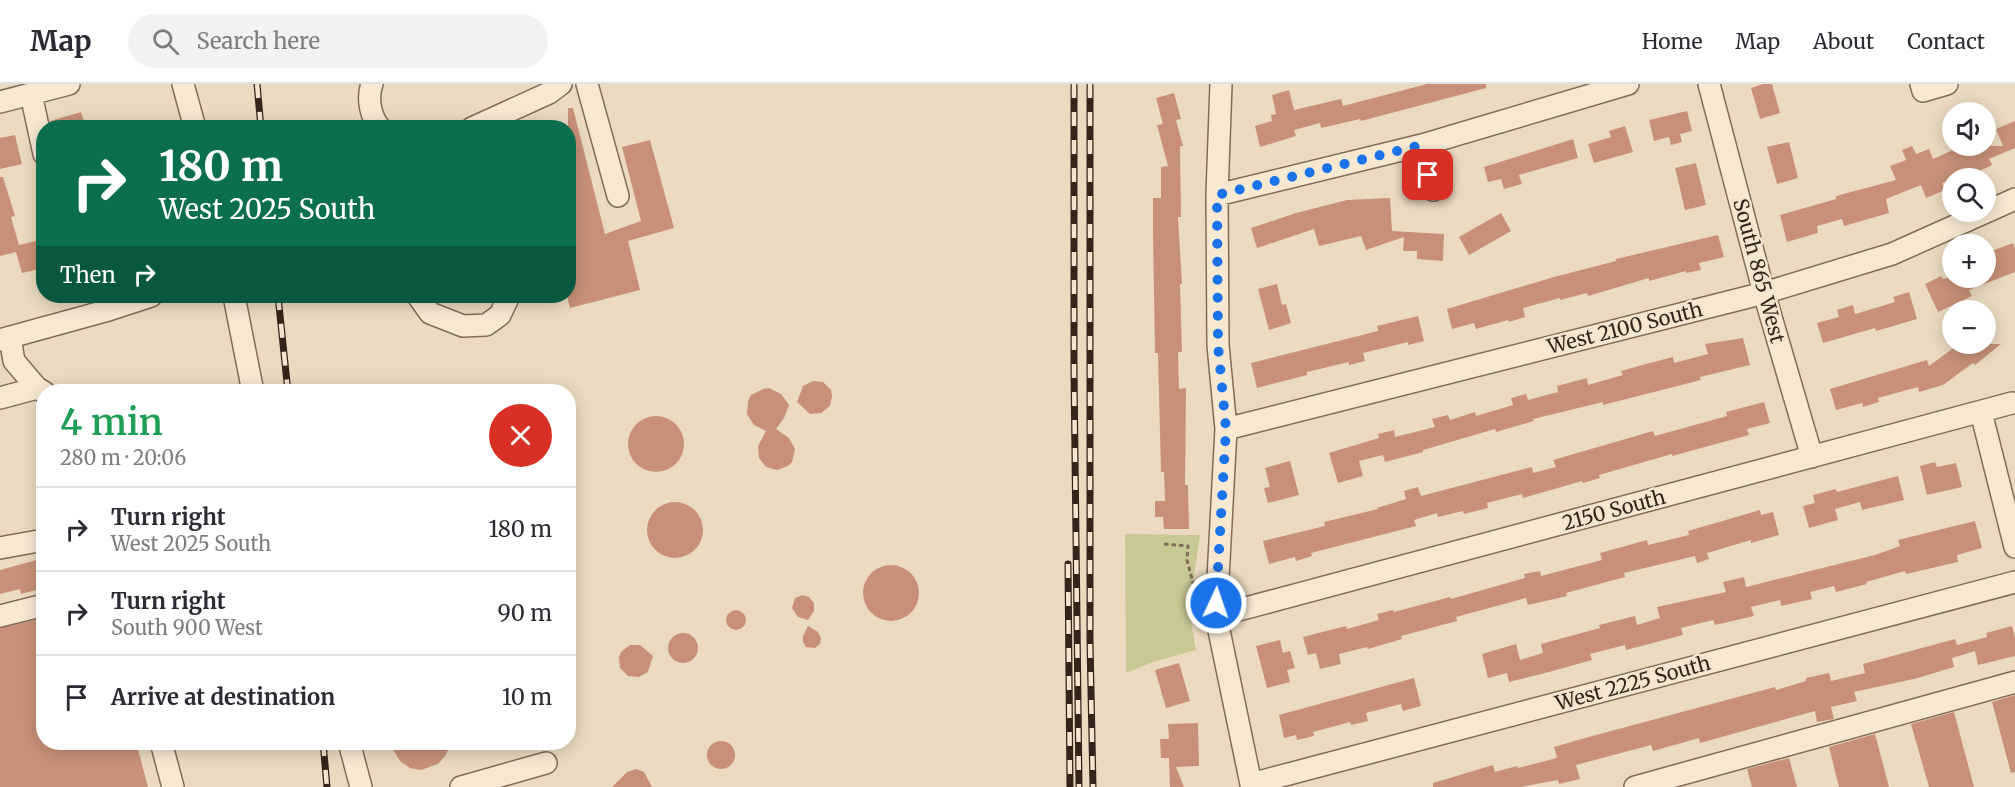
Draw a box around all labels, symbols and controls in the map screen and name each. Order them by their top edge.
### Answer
search box [128,14,548,68]
text: Map [30,23,92,59]
icon: search [149,25,182,58]
text: Search here [197,27,320,55]
text: Home [1642,28,1702,55]
text: Map [1735,28,1780,55]
text: About [1813,28,1874,55]
text: Contact [1907,28,1985,55]
map controls [1942,102,1996,354]
button: sound [1942,102,1996,156]
text: 180 m [159,140,283,192]
icon: right [60,144,138,222]
pin [1402,149,1453,200]
icon: arrive [1411,158,1444,191]
button: search [1942,168,1996,222]
text: West 2025 South [159,192,375,226]
street label: South 865 West [1728,196,1791,346]
button: + [1942,234,1996,288]
icon: right [128,258,161,291]
text: Then [60,261,116,289]
street label: West 2100 South [1544,296,1705,359]
button: − [1942,300,1996,354]
text: 4 min [60,400,163,445]
button: close [489,404,552,467]
text: 280 m · 20:06 [60,445,186,470]
street label: 2150 South [1560,484,1668,535]
text: Turn right [111,503,225,531]
icon: right [60,513,93,546]
text: 180 m [488,515,552,543]
text: West 2025 South [111,531,271,556]
position arrow [1184,571,1248,635]
text: Turn right [111,587,225,615]
icon: right [60,597,93,630]
text: 90 m [497,599,552,627]
text: South 900 West [111,615,263,640]
street label: West 2225 South [1552,650,1713,716]
icon: arrive [60,681,93,714]
text: Arrive at destination [111,683,335,711]
text: 10 m [502,683,552,711]

